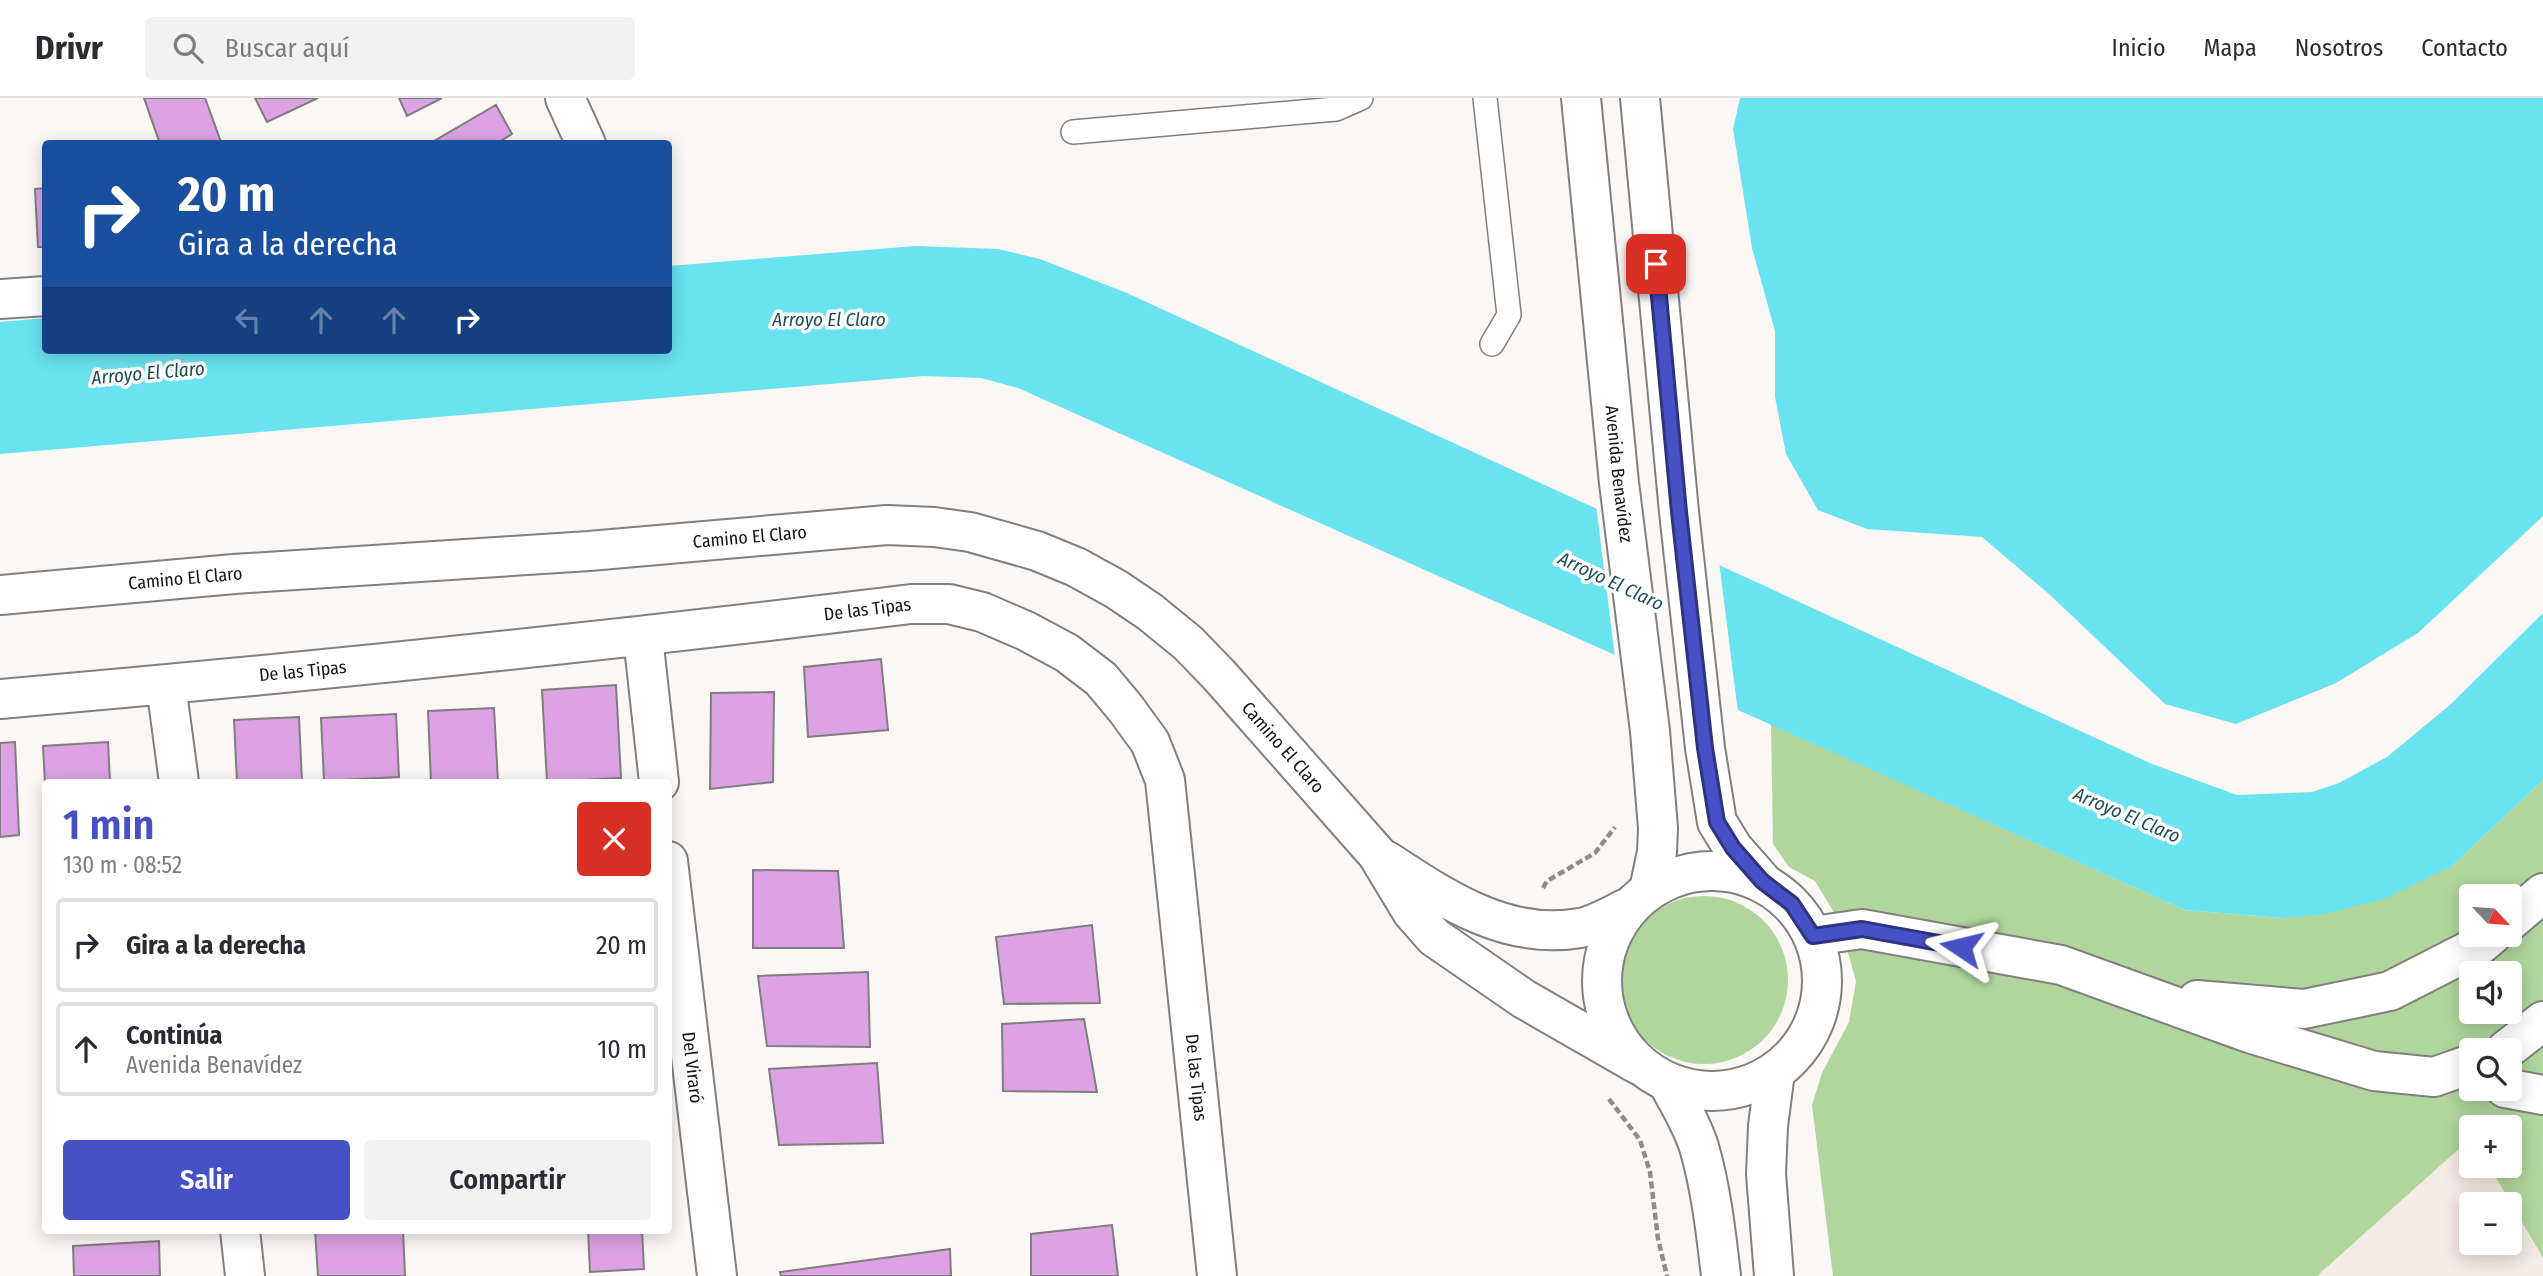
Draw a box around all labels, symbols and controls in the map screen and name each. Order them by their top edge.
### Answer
search box [145,17,635,80]
text: Drivr [35,28,103,68]
icon: search [169,29,207,67]
text: Buscar aquí [225,33,349,64]
text: Inicio [2112,34,2166,62]
text: Mapa [2204,34,2257,62]
text: Nosotros [2295,34,2383,62]
text: Contacto [2421,34,2508,62]
text: 20 m [178,165,275,224]
icon: right [63,168,154,259]
text: Gira a la derecha [178,225,398,263]
pin [1626,234,1686,294]
icon: arrive [1637,245,1675,283]
icon: left [229,301,267,339]
icon: ahead [302,301,340,339]
icon: ahead [375,301,413,339]
icon: right [448,301,486,339]
water label: Arroyo El Claro [771,308,886,331]
water label: Arroyo El Claro [89,357,206,389]
street label: Avenida Benavídez [1600,404,1637,544]
street label: Camino El Claro [692,521,808,553]
water label: Arroyo El Claro [1554,546,1667,615]
street label: Camino El Claro [127,562,243,594]
street label: De las Tipas [823,593,912,625]
street label: De las Tipas [258,656,348,686]
street label: Camino El Claro [1237,697,1329,798]
water label: Arroyo El Claro [2069,782,2184,848]
text: 1 min [63,800,154,850]
button: close [577,802,651,876]
text: 130 m · 08:52 [63,851,182,879]
north arrow [2459,884,2522,947]
map controls [2459,884,2522,1255]
position arrow [1924,910,1998,984]
icon: right [67,926,105,964]
text: Gira a la derecha [126,930,306,961]
text: 20 m [596,930,647,961]
button: sound [2459,961,2522,1024]
text: Continúa [126,1020,223,1051]
icon: ahead [67,1030,105,1068]
street label: Del Viraró [677,1031,708,1105]
street label: De las Tipas [1181,1033,1212,1122]
text: 10 m [597,1034,647,1065]
button: search [2459,1038,2522,1101]
text: Avenida Benavídez [126,1051,302,1079]
button: + [2459,1115,2522,1178]
button: Salir [63,1140,350,1220]
button: Compartir [364,1140,651,1220]
button: − [2459,1192,2522,1255]

